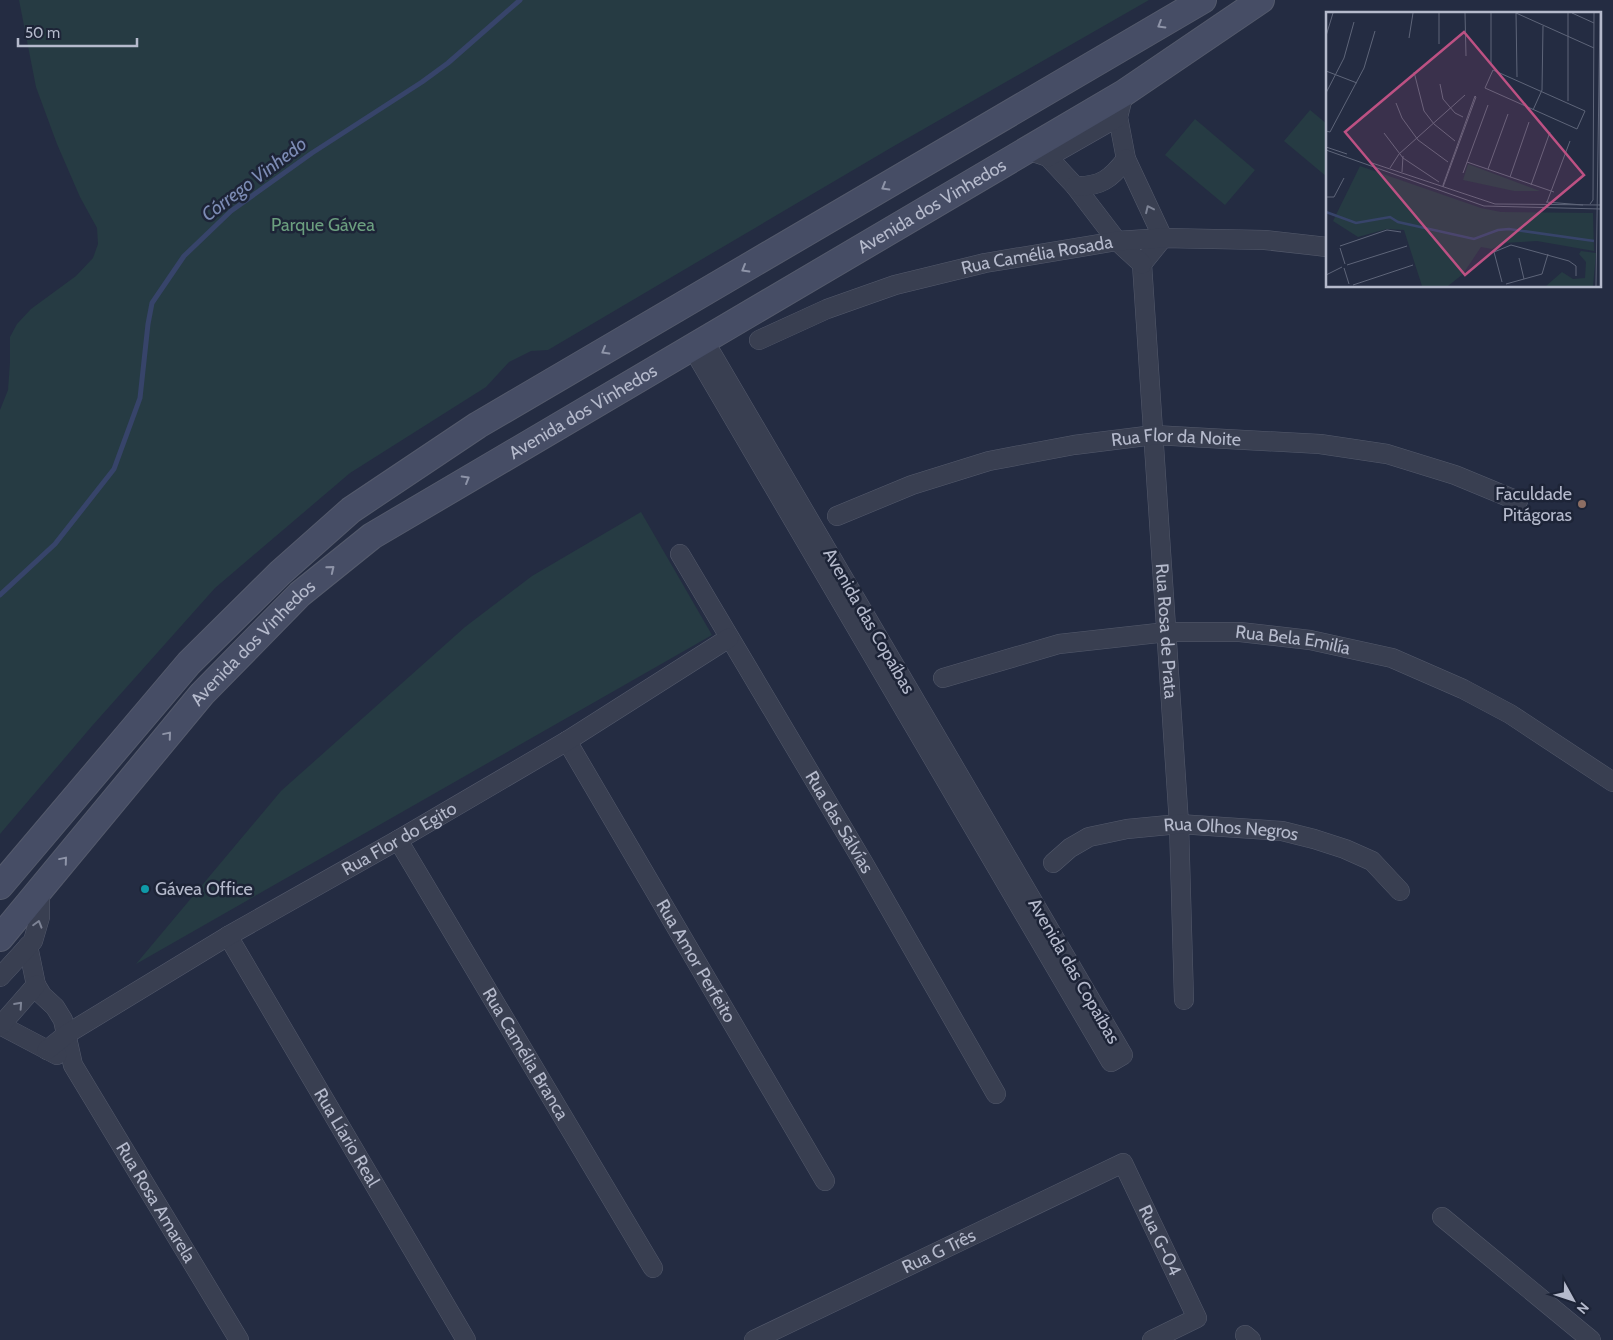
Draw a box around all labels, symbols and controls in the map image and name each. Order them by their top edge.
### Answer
inset map [1326,12,1600,288]
scale bar [18,15,136,47]
one-way arrow [1157,18,1166,28]
text: 50 m [25,24,60,42]
water label: Córrego Vinhedo [197,132,311,226]
street label: Avenida dos Vinhedos [854,154,1010,258]
one-way arrow [881,181,890,191]
one-way arrow [1145,205,1156,214]
park label: Parque Gávea [271,214,375,236]
street label: Rua Camélia Rosada [959,231,1115,279]
one-way arrow [741,263,750,273]
one-way arrow [601,345,610,355]
street label: Avenida dos Vinhedos [505,360,661,464]
street label: Rua Flor da Noite [1110,424,1242,451]
one-way arrow [460,476,469,486]
place label: Faculdade Pitágoras [1495,483,1572,526]
marker: Faculdade Pitágoras [1576,498,1588,510]
street label: Avenida das Copaíbas [818,544,920,698]
street label: Rua Rosa de Prata [1151,563,1182,700]
one-way arrow [325,566,334,575]
street label: Avenida dos Vinhedos [186,575,320,710]
street label: Rua Bela Emilía [1234,621,1353,660]
one-way arrow [163,732,171,741]
street label: Rua das Sálvías [801,767,878,877]
street label: Rua Flor do Egito [338,797,461,880]
street label: Rua Olhos Negros [1163,813,1301,846]
one-way arrow [59,857,67,866]
place label: Gávea Office [155,878,253,900]
marker: Gávea Office [139,883,151,895]
street label: Avenida das Copaíbas [1023,894,1125,1048]
street label: Rua Amor Perfeito [651,895,741,1027]
one-way arrow [32,920,42,929]
street label: Rua Camélia Branca [478,984,573,1124]
one-way arrow [13,1002,22,1011]
street label: Rua Líario Real [309,1084,385,1191]
street label: Rua Rosa Amarela [111,1138,201,1267]
street label: Rua G-04 [1134,1202,1186,1279]
street label: Rua G Três [898,1224,979,1278]
north arrow [1548,1275,1598,1325]
text: N [1573,1299,1593,1318]

